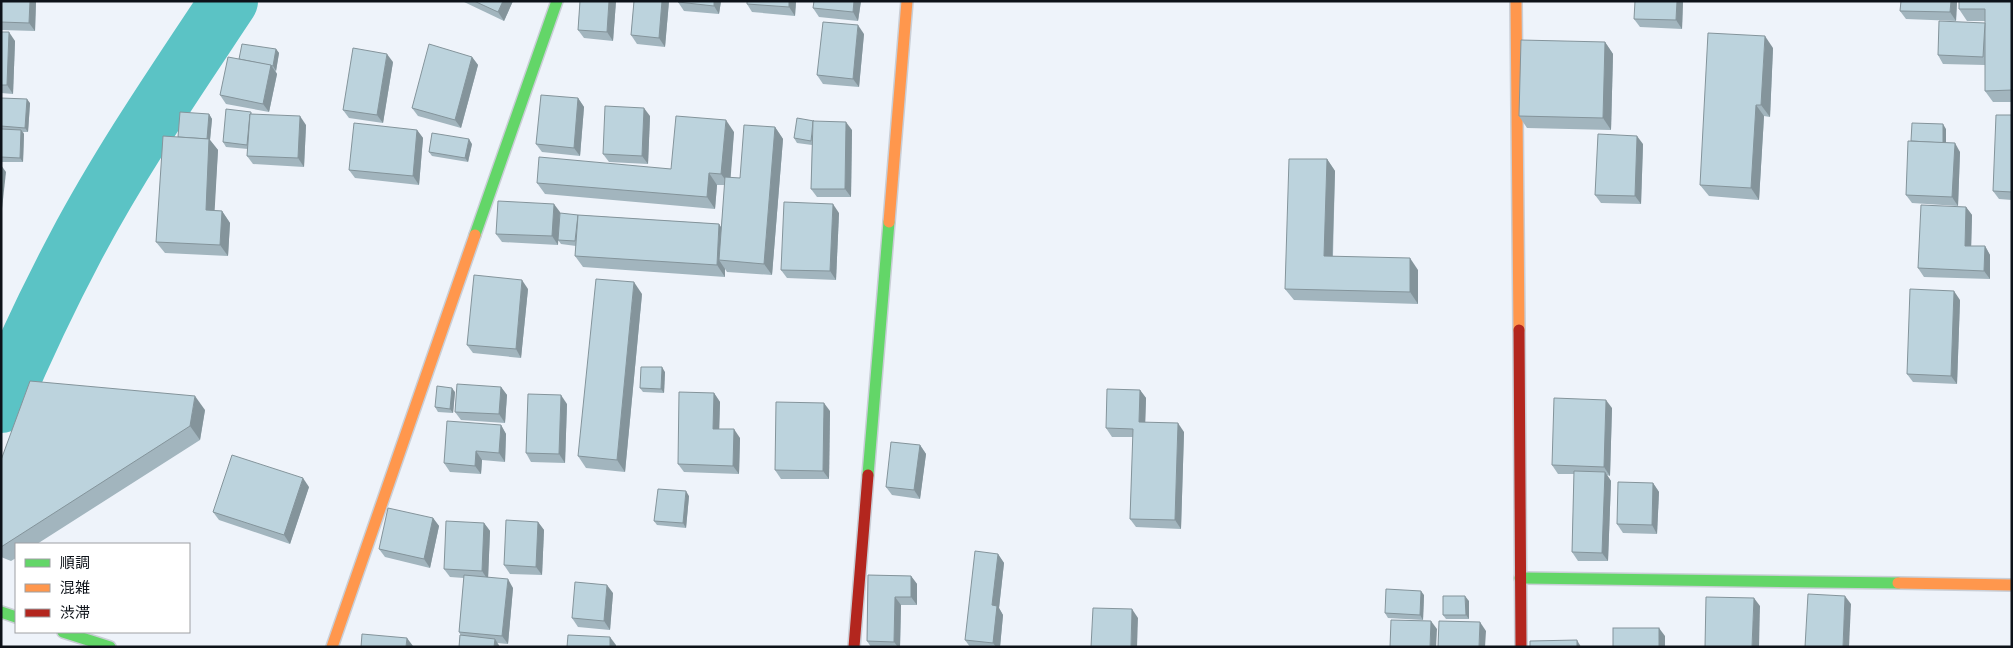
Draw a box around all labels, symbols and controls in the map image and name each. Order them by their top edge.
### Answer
legend [15,543,190,633]
text: 順調 [60,554,90,572]
text: 混雑 [60,579,90,597]
text: 渋滞 [60,604,90,622]

